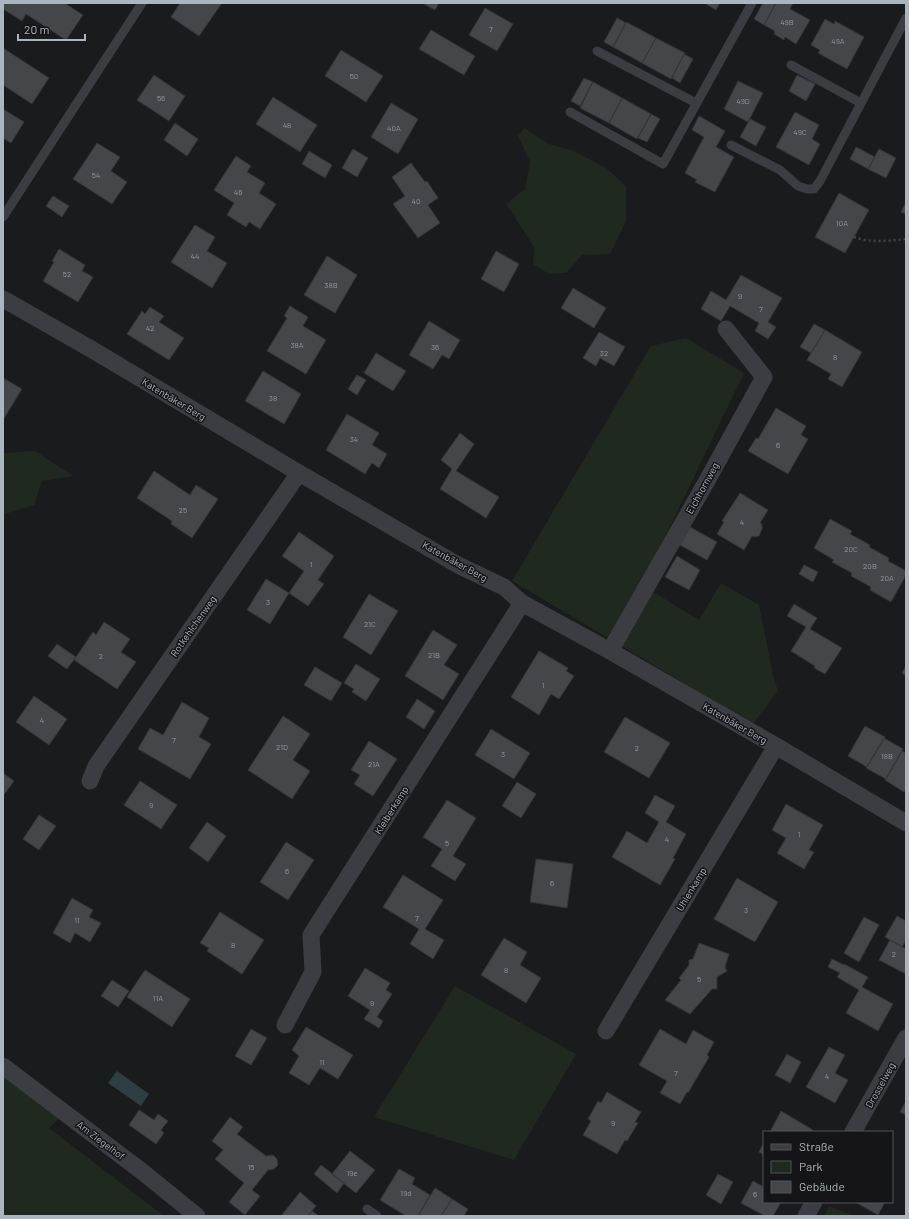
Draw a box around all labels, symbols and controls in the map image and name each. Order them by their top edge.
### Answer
scale bar [18,16,85,42]
house number: 49B [780,17,794,27]
text: 20 m [24,22,50,36]
house number: 7 [489,24,493,34]
house number: 49A [831,36,845,46]
house number: 50 [350,71,358,81]
house number: 56 [157,93,165,103]
house number: 49D [736,96,750,106]
house number: 48 [283,120,291,130]
house number: 40A [387,123,401,133]
house number: 49C [793,127,807,137]
house number: 54 [92,170,100,180]
house number: 46 [234,187,242,197]
house number: 40 [412,196,420,206]
house number: 10A [836,218,848,228]
house number: 44 [191,251,199,261]
house number: 52 [63,269,71,279]
house number: 38B [324,280,338,290]
house number: 9 [738,291,742,301]
house number: 7 [759,304,763,314]
house number: 42 [146,323,154,333]
house number: 38A [290,340,304,350]
house number: 36 [431,342,439,352]
house number: 32 [600,348,608,358]
house number: 8 [833,352,837,362]
street label: Katenbäker Berg [140,375,208,423]
house number: 38 [269,393,277,403]
house number: 34 [350,434,358,444]
house number: 6 [776,440,780,450]
street label: Eichhornweg [683,460,721,516]
house number: 25 [179,505,187,515]
house number: 4 [740,517,744,527]
street label: Katenbäker Berg [421,538,489,584]
house number: 20C [844,544,858,554]
house number: 1 [310,559,313,569]
house number: 20B [863,561,877,571]
house number: 20A [880,573,894,583]
street label: Rotkehlchenweg [167,593,219,659]
house number: 3 [266,597,270,607]
house number: 21C [364,619,376,629]
house number: 21B [428,650,440,660]
house number: 2 [99,651,103,661]
house number: 1 [542,680,545,690]
street label: Katenbäker Berg [701,700,769,746]
house number: 4 [40,715,44,725]
house number: 7 [172,735,176,745]
house number: 21D [276,742,288,752]
house number: 2 [635,743,639,753]
house number: 3 [501,749,505,759]
house number: 18B [881,751,893,761]
house number: 21A [368,759,380,769]
street label: Kleiberkamp [371,784,411,836]
house number: 9 [149,800,153,810]
house number: 1 [798,829,801,839]
house number: 4 [665,834,669,844]
house number: 5 [445,838,449,848]
street label: Uhlenkamp [673,865,709,913]
house number: 6 [285,866,289,876]
house number: 6 [550,878,554,888]
house number: 3 [744,905,748,915]
house number: 7 [415,913,419,923]
house number: 11 [74,915,80,925]
house number: 8 [231,940,235,950]
house number: 2 [892,949,896,959]
house number: 8 [504,965,508,975]
house number: 5 [697,974,701,984]
house number: 11A [153,993,163,1003]
house number: 9 [370,998,374,1008]
house number: 11 [319,1057,325,1067]
street label: Drosselweg [863,1060,897,1110]
house number: 7 [674,1068,678,1078]
house number: 4 [825,1071,829,1081]
street label: Am Ziegelhof [75,1118,128,1162]
house number: 9 [611,1118,615,1128]
legend [763,1131,893,1203]
text: Straße [799,1139,834,1153]
text: Park [799,1159,823,1173]
house number: 15 [248,1162,254,1172]
house number: 19e [346,1168,358,1178]
text: Gebäude [799,1179,845,1193]
house number: 19d [400,1188,412,1198]
house number: 6 [753,1189,757,1199]

